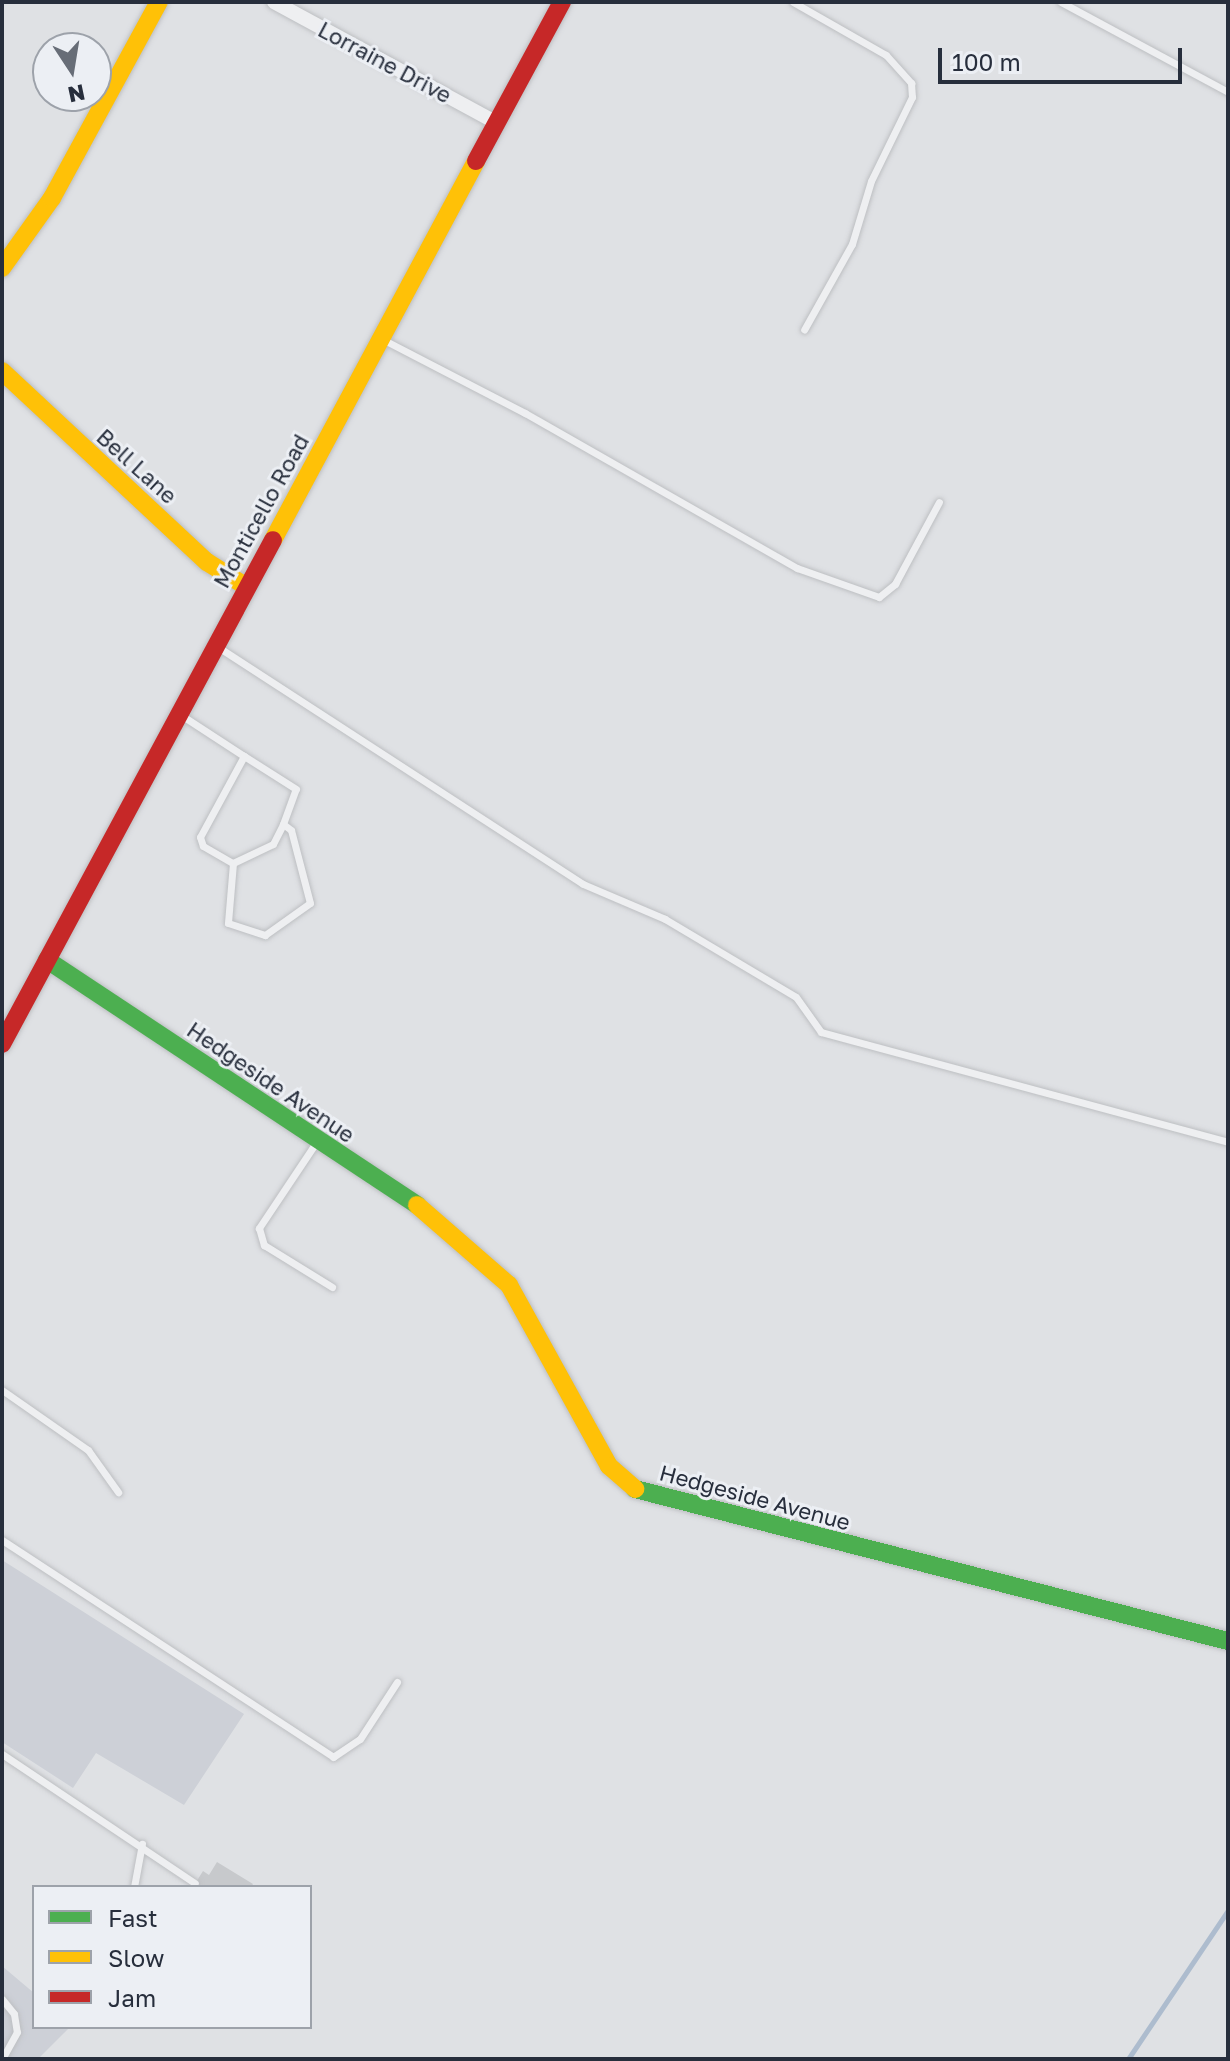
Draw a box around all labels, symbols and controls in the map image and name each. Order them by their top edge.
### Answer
street label: Lorraine Drive [314,16,456,108]
north arrow [32,32,112,112]
scale bar [942,32,1186,82]
text: 100 m [952,47,1021,76]
text: N [66,79,88,109]
street label: Bell Lane [92,423,182,509]
street label: Monticello Road [208,430,314,592]
street label: Hedgeside Avenue [182,1016,360,1148]
street label: Hedgeside Avenue [657,1459,853,1535]
legend [32,1885,312,2029]
text: Fast [108,1903,158,1932]
text: Slow [108,1943,164,1972]
text: Jam [108,1983,156,2012]

